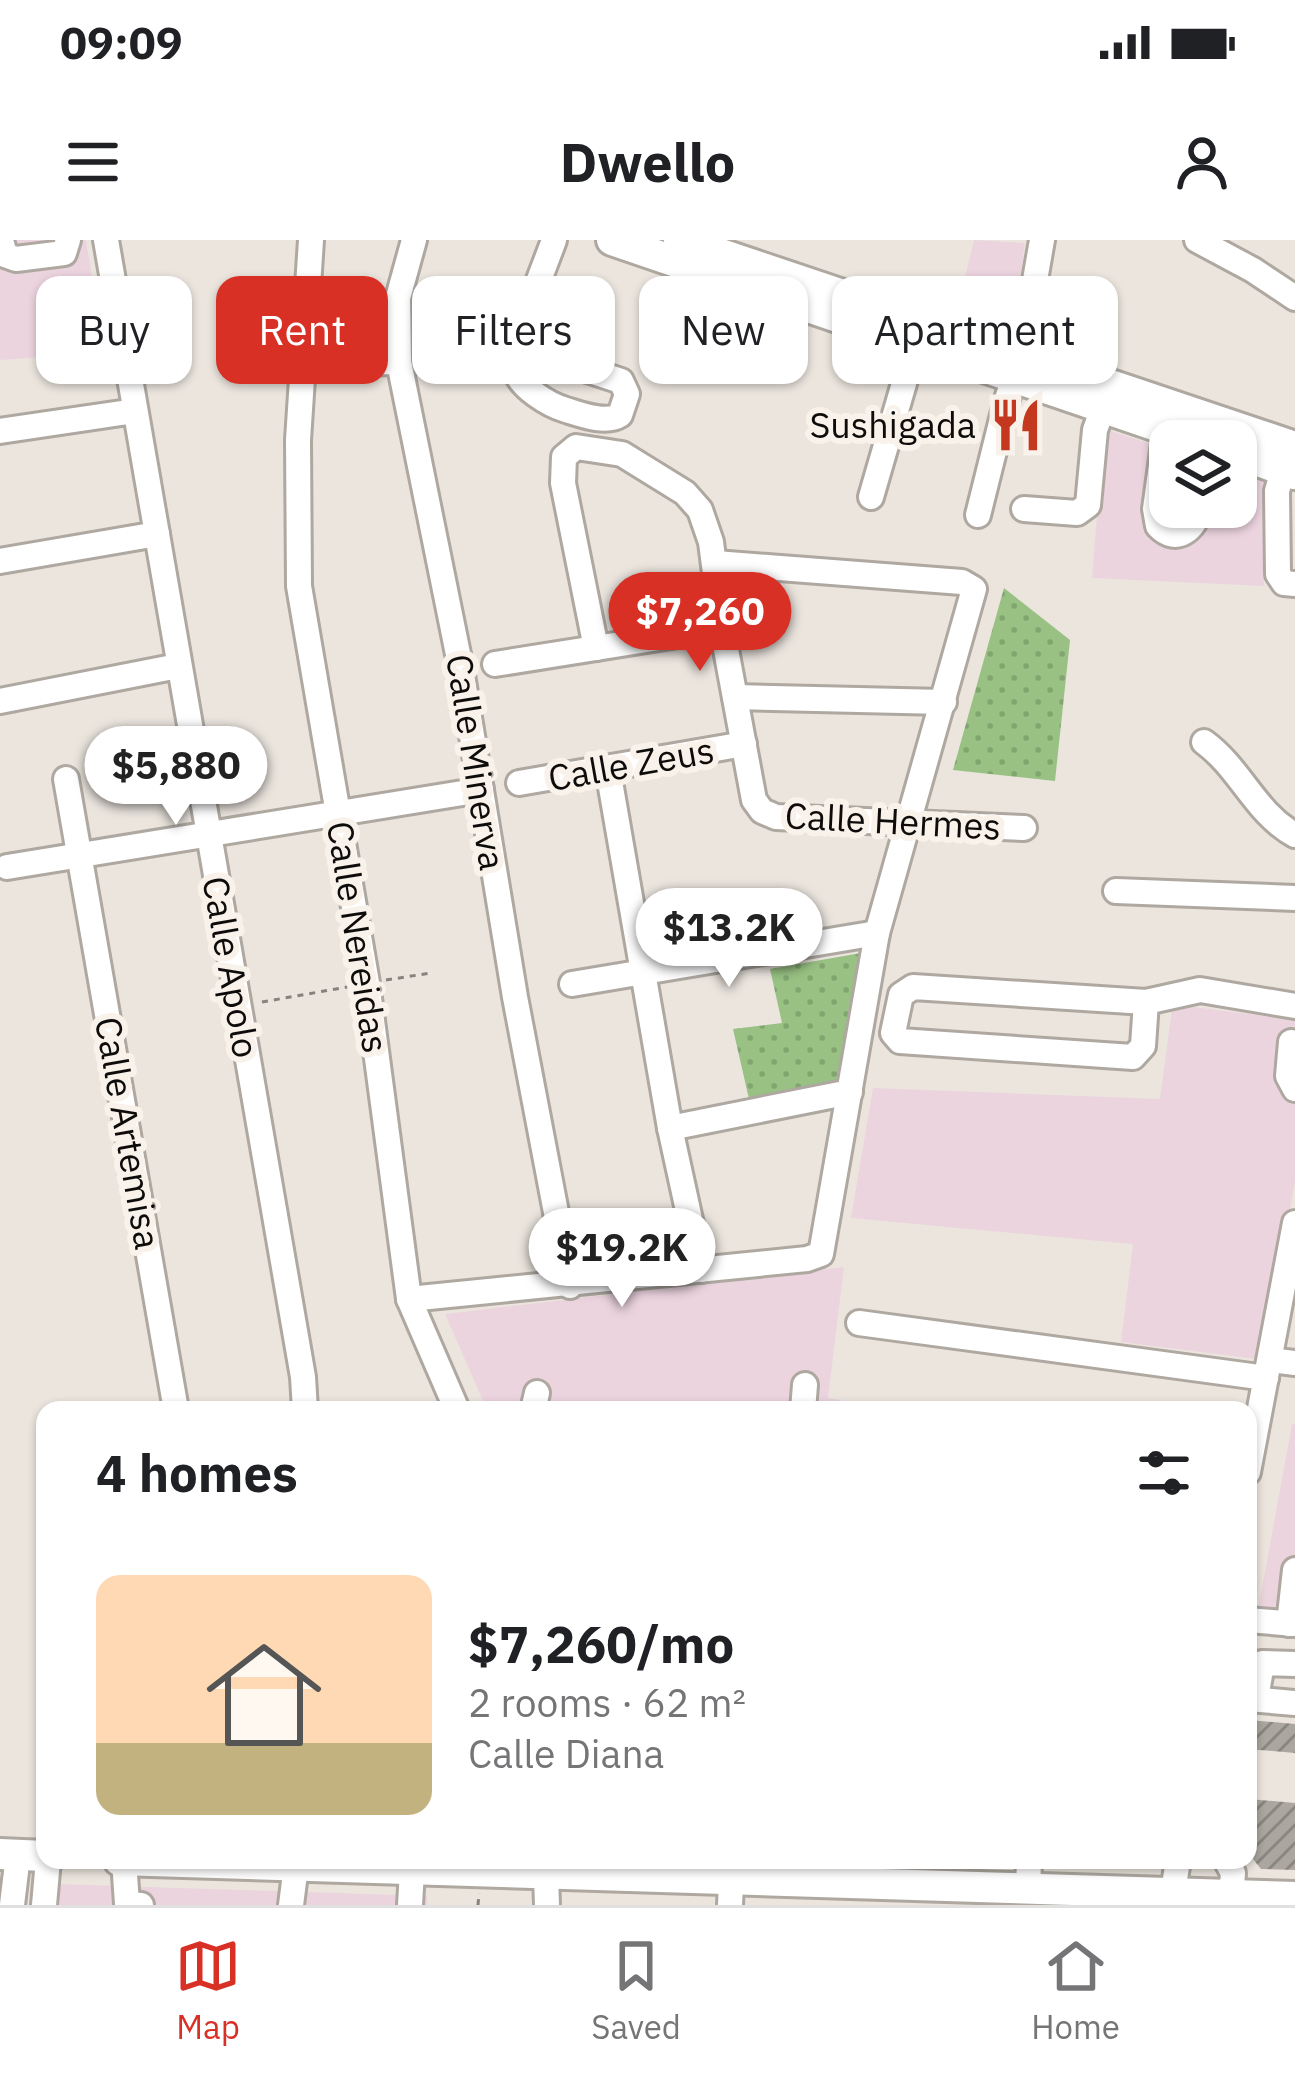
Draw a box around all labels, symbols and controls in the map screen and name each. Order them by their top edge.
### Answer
text: 09:09 [60,13,183,71]
text: Dwello [560,127,735,197]
icon: menu [60,129,126,195]
icon: person [1169,129,1235,195]
chip: Buy [36,276,192,384]
chip: Rent [216,276,388,384]
chip: Filters [412,276,615,384]
chip: New [639,276,808,384]
chip: Apartment [832,276,1118,384]
restaurant icon: Sushigada [987,396,1045,454]
place label: Sushigada [809,401,976,448]
map controls [1149,420,1257,528]
button: layers [1149,420,1257,528]
pin: $7,260 [602,572,798,674]
text: $7,260 [635,585,765,636]
street label: Calle Minerva [436,651,517,873]
pin: $5,880 [78,726,274,828]
street label: Calle Zeus [544,726,718,801]
text: $5,880 [111,739,241,790]
street label: Calle Hermes [784,791,1002,850]
street label: Calle Nereidas [317,818,400,1056]
street label: Calle Apolo [192,873,271,1061]
pin: $13.2K [631,888,827,990]
text: $13.2K [663,901,795,952]
street label: Calle Artemisa [85,1013,172,1253]
pin: $19.2K [524,1208,720,1310]
text: $19.2K [556,1221,688,1272]
text: 4 homes [96,1440,298,1506]
icon: filters [1131,1440,1197,1506]
text: $7,260/mo [468,1611,734,1677]
icon: home [192,1623,336,1767]
text: 2 rooms · 62 m² [468,1677,746,1728]
text: Calle Diana [468,1728,664,1779]
tab: Map [175,1933,241,2048]
tab: Saved [591,1933,681,2048]
tab: Home [1031,1933,1120,2048]

